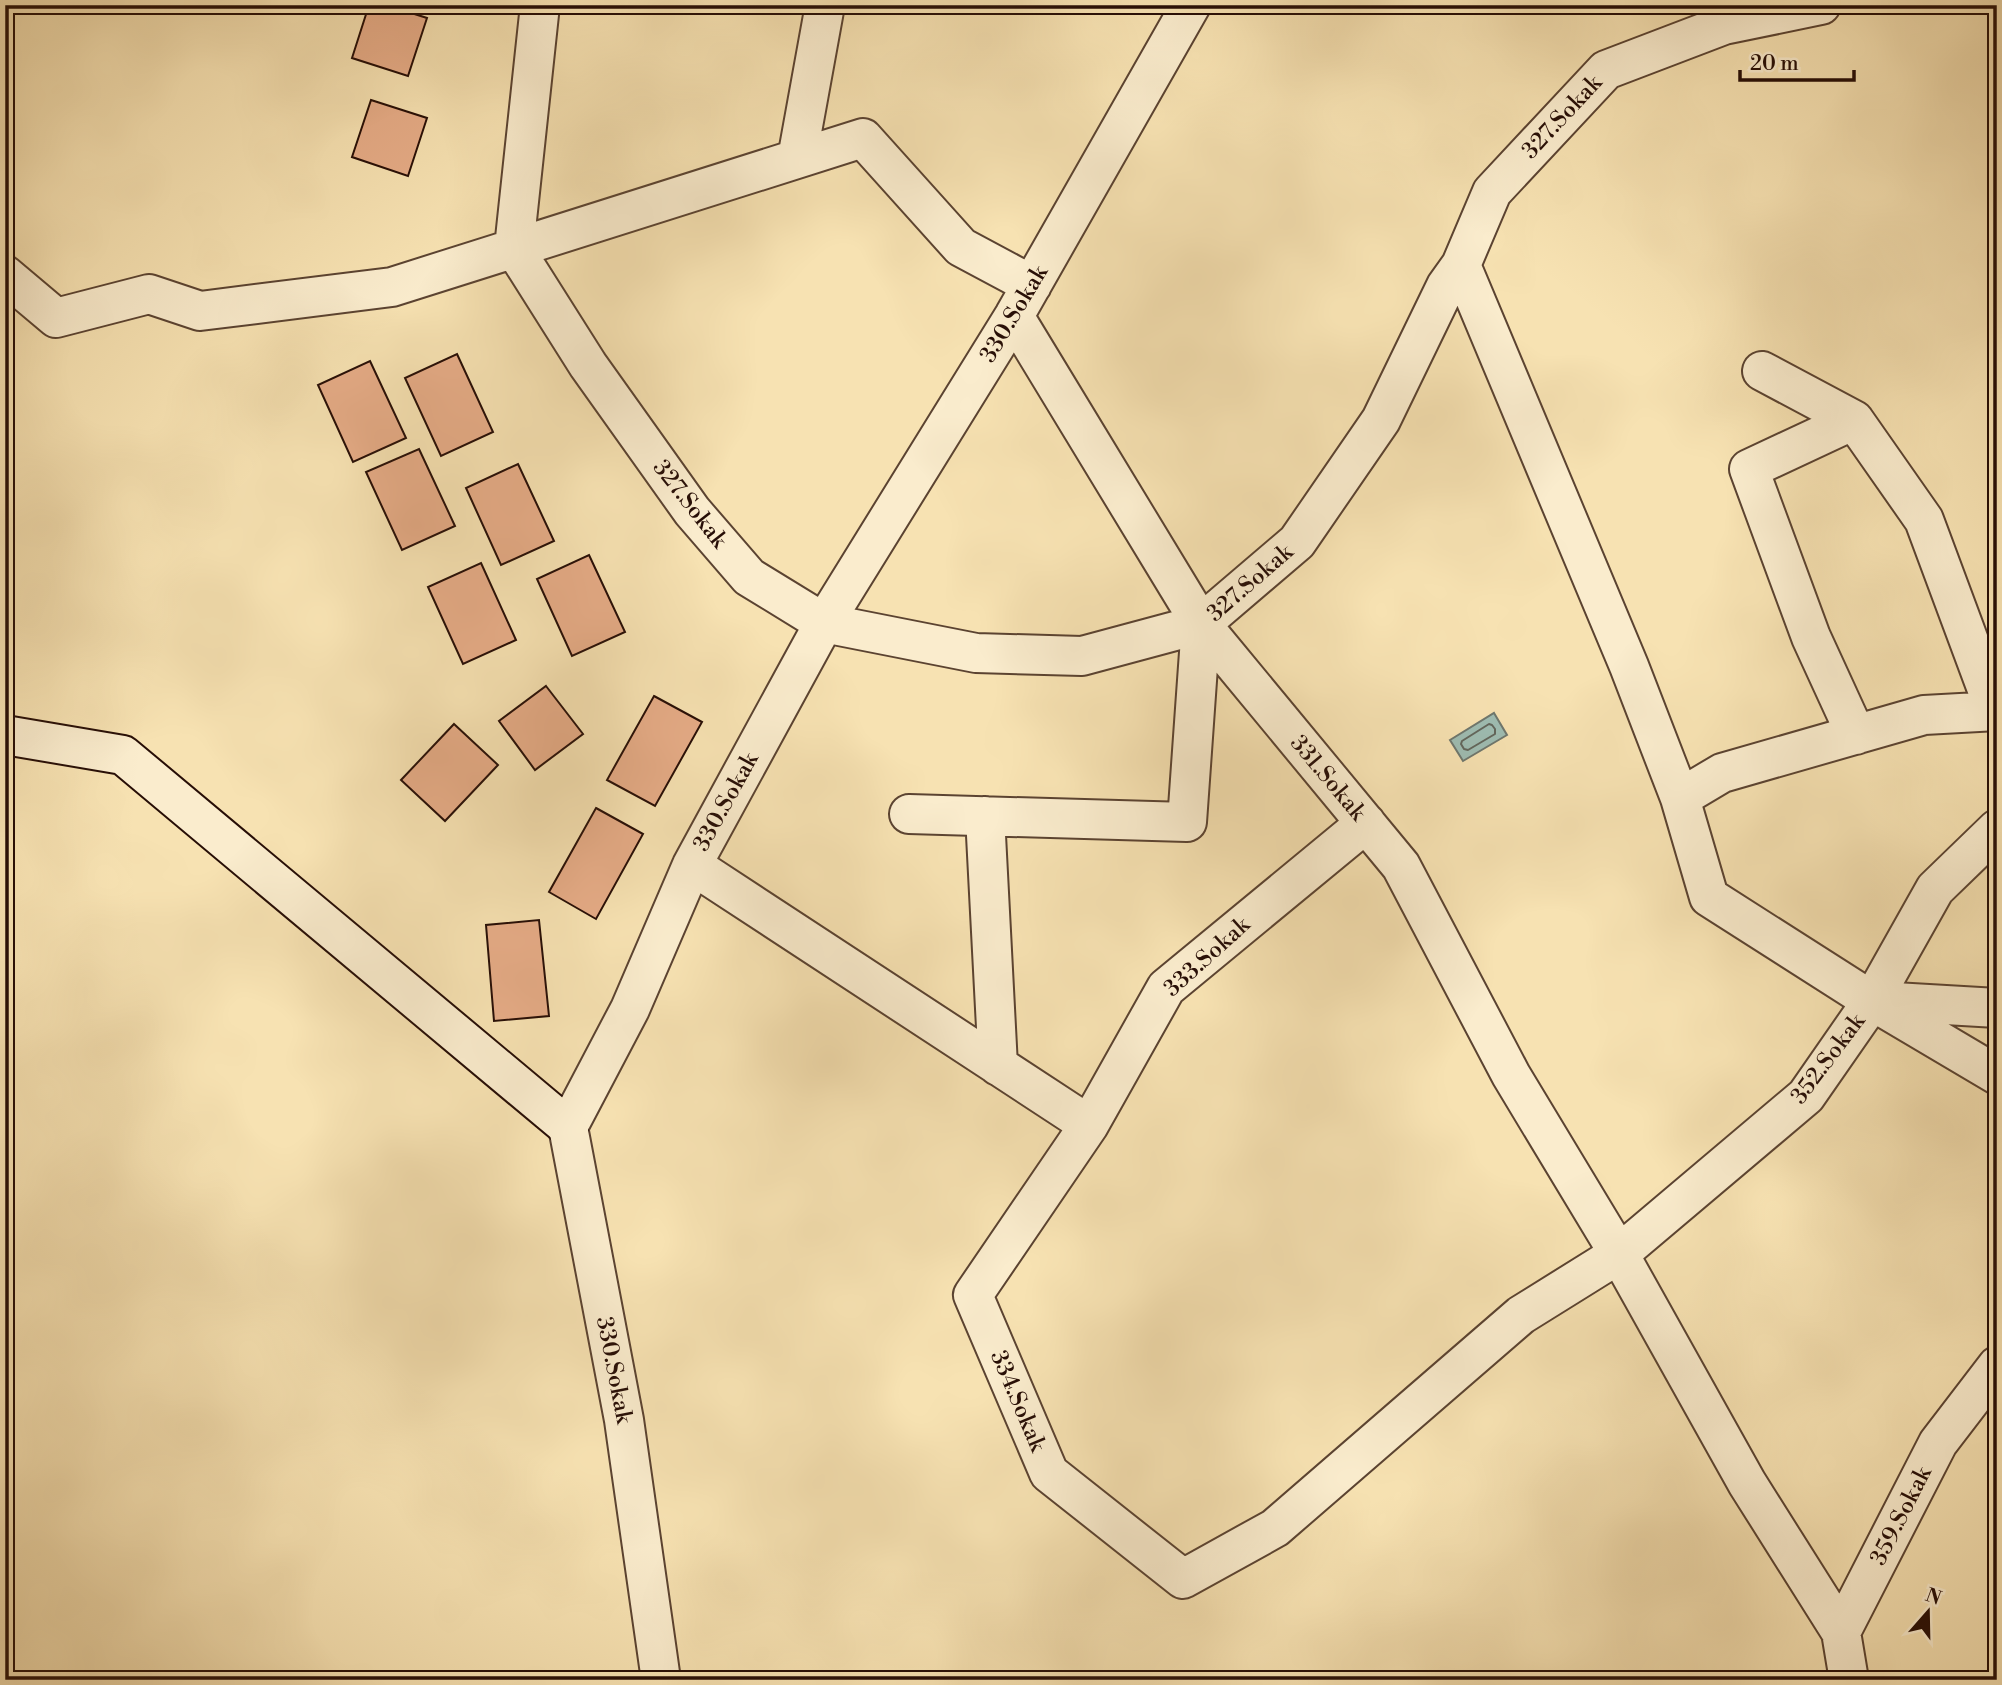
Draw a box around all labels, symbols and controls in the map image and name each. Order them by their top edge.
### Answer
scale bar [1740,38,1853,82]
text: 20 m [1750,51,1799,77]
street label: 327.Sokak [1516,69,1609,165]
street label: 330.Sokak [974,260,1054,368]
street label: 327.Sokak [647,454,734,555]
street label: 327.Sokak [1201,538,1299,628]
street label: 331.Sokak [1284,730,1372,827]
street label: 330.Sokak [687,747,765,856]
street label: 333.Sokak [1158,911,1256,1003]
street label: 352.Sokak [1785,1007,1872,1110]
street label: 330.Sokak [590,1314,638,1427]
street label: 334.Sokak [984,1346,1052,1457]
street label: 359.Sokak [1864,1461,1938,1570]
north arrow [1894,1576,1964,1646]
text: N [1922,1583,1945,1611]

